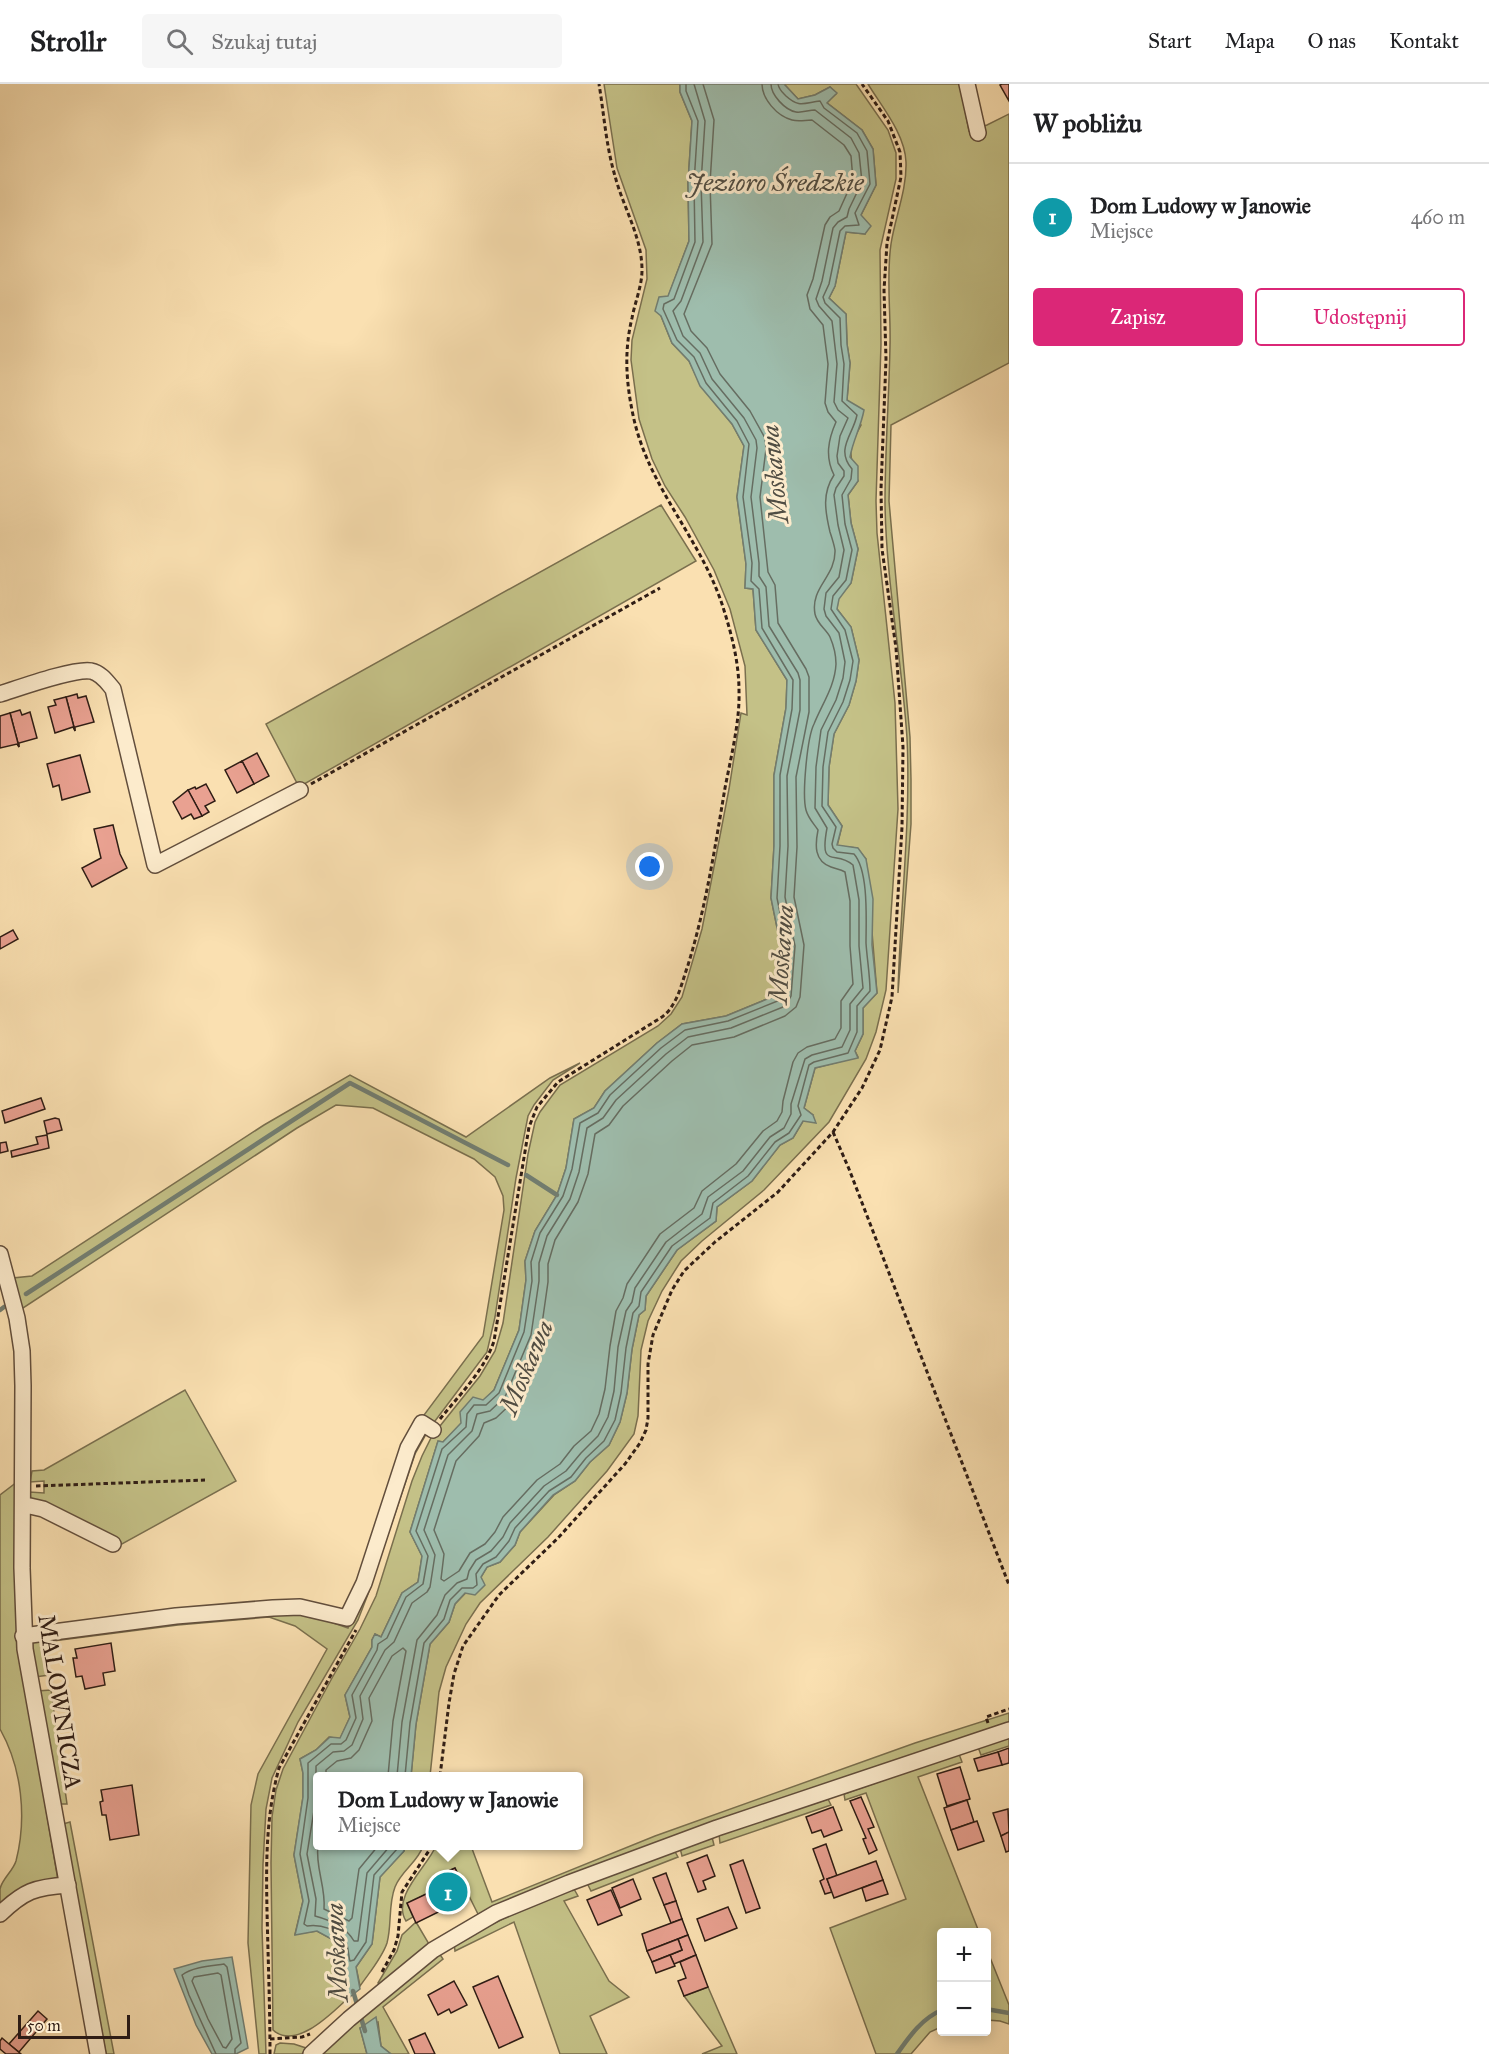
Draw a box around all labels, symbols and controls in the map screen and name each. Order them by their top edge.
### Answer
search box [142,14,562,68]
text: Strollr [30,24,106,59]
icon: search [163,25,196,58]
text: Szukaj tutaj [211,28,317,55]
text: Start [1148,28,1192,54]
text: Mapa [1225,28,1275,54]
text: O nas [1308,28,1356,54]
text: Kontakt [1389,28,1459,54]
text: W pobliżu [1033,107,1142,139]
water label: Jezioro Średzkie [684,166,865,198]
text: Dom Ludowy w Janowie [1090,192,1311,219]
text: 1 [1049,205,1056,229]
text: 460 m [1411,205,1465,229]
text: Miejsce [1090,219,1153,243]
button: Zapisz [1033,288,1243,346]
button: Udostępnij [1255,288,1465,346]
water label: Moskawa [753,423,795,528]
your location [635,852,664,881]
water label: Moskawa [761,904,800,1007]
water label: Moskawa [491,1315,560,1421]
street label: MALOWNICZA [31,1612,89,1792]
popup [313,1772,583,1850]
text: Dom Ludowy w Janowie [338,1786,558,1813]
text: Miejsce [338,1813,401,1837]
pin: 1 [428,1870,468,1914]
water label: Moskawa [317,1902,355,2005]
map controls [937,1928,991,2036]
button: + [937,1928,991,1982]
button: − [937,1982,991,2036]
scale bar [18,2012,130,2040]
text: 50 m [27,2016,61,2035]

